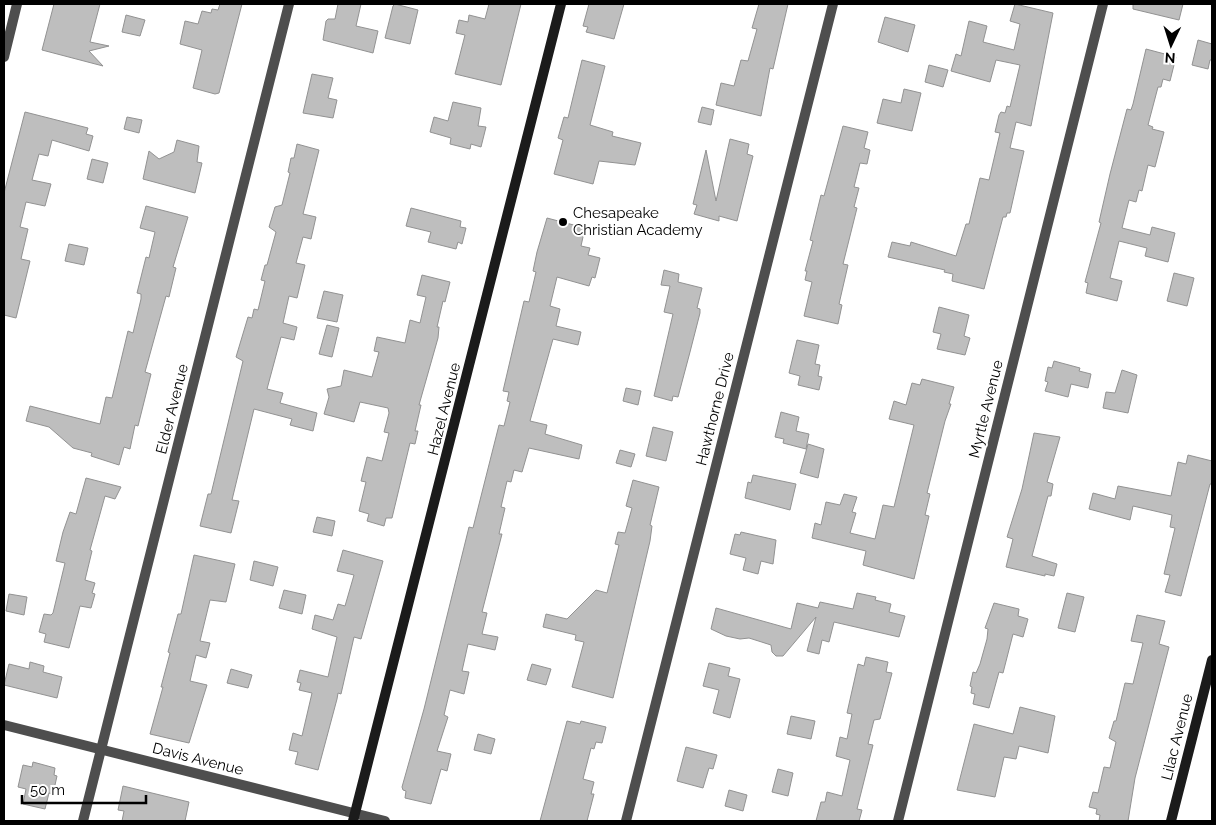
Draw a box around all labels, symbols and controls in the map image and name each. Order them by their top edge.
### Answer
north arrow [1146,20,1196,70]
text: N [1164,50,1176,66]
place label: Chesapeake Christian Academy [573,204,703,239]
marker: Chesapeake Christian Academy [557,216,569,228]
street label: Hawthorne Drive [692,350,738,468]
street label: Myrtle Avenue [965,358,1007,460]
street label: Hazel Avenue [424,361,464,457]
street label: Elder Avenue [152,362,192,456]
street label: Lilac Avenue [1158,692,1196,782]
street label: Davis Avenue [151,739,246,779]
scale bar [22,772,146,804]
text: 50 m [30,781,65,799]

